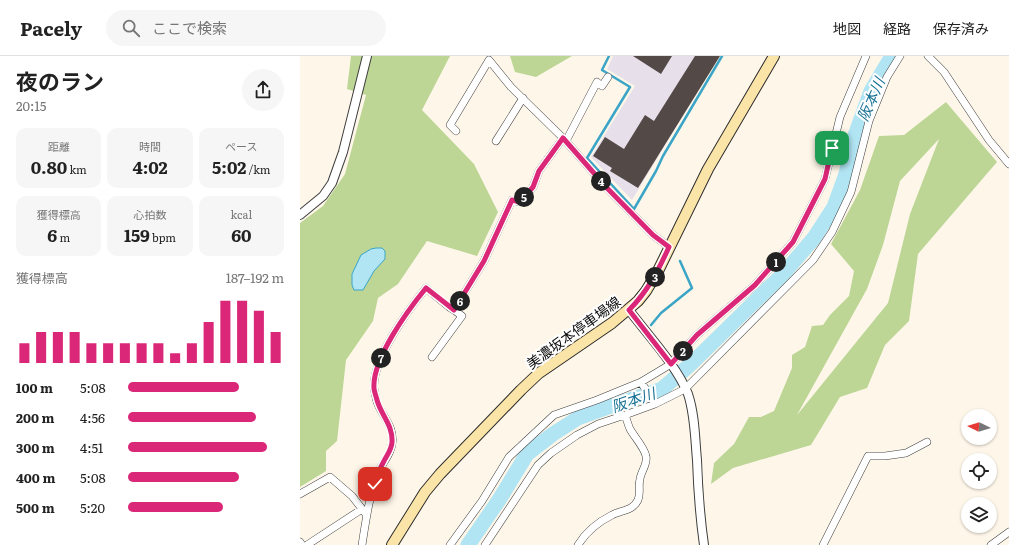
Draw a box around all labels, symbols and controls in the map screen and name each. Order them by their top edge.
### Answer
search box [106,10,386,46]
text: Pacely [20,14,82,42]
text: ここで検索 [152,16,227,39]
icon: search [120,17,142,39]
text: 地図 [833,18,861,38]
text: 経路 [883,18,911,38]
text: 保存済み [933,18,989,38]
text: 夜のラン [16,64,104,97]
button: share [242,69,284,111]
water label: 阪本川 [850,72,890,124]
text: 20:15 [16,96,46,115]
pin [815,131,849,165]
icon: arrive [821,137,843,159]
text: 距離 [48,138,70,154]
text: 時間 [139,138,161,154]
text: ペース [225,138,258,154]
text: 0.80 [31,154,67,179]
text: 4:02 [132,154,168,179]
text: 5:02 [212,154,246,179]
text: km [67,161,87,177]
text: /km [246,161,271,177]
pin: 4 [591,171,611,191]
text: 4 [598,173,604,189]
pin: 5 [514,187,534,207]
text: 5 [521,189,527,205]
text: 獲得標高 [37,206,81,222]
text: 心拍数 [133,206,166,222]
text: kcal [230,206,252,222]
text: 6 [47,222,57,247]
text: 159 [124,222,150,247]
text: 60 [231,222,252,247]
text: m [57,229,70,245]
text: bpm [150,229,176,245]
pin: 1 [766,252,786,272]
text: 1 [774,254,778,270]
pin: 3 [645,267,665,287]
text: 獲得標高 [16,268,68,287]
text: 187–192 m [226,268,284,287]
text: 3 [652,269,658,285]
pin: 6 [450,291,470,311]
street label: 美濃坂本停車場線 [522,291,624,373]
text: 6 [457,293,463,309]
pin: 2 [673,341,693,361]
text: 2 [680,343,686,359]
pin: 7 [371,348,391,368]
text: 7 [378,350,384,366]
text: 100 m [16,378,53,397]
text: 5:08 [80,378,106,397]
water label: 阪本川 [608,380,660,417]
text: 200 m [16,408,55,427]
text: 4:56 [80,408,105,427]
north arrow [961,409,997,445]
map controls [961,409,997,533]
text: 300 m [16,438,55,457]
text: 4:51 [80,438,103,457]
button: locate [961,453,997,489]
pin [358,467,392,501]
text: 400 m [16,468,55,487]
text: 5:08 [80,468,106,487]
icon: check [364,473,386,495]
button: layers [961,497,997,533]
text: 500 m [16,498,55,517]
text: 5:20 [80,498,105,517]

